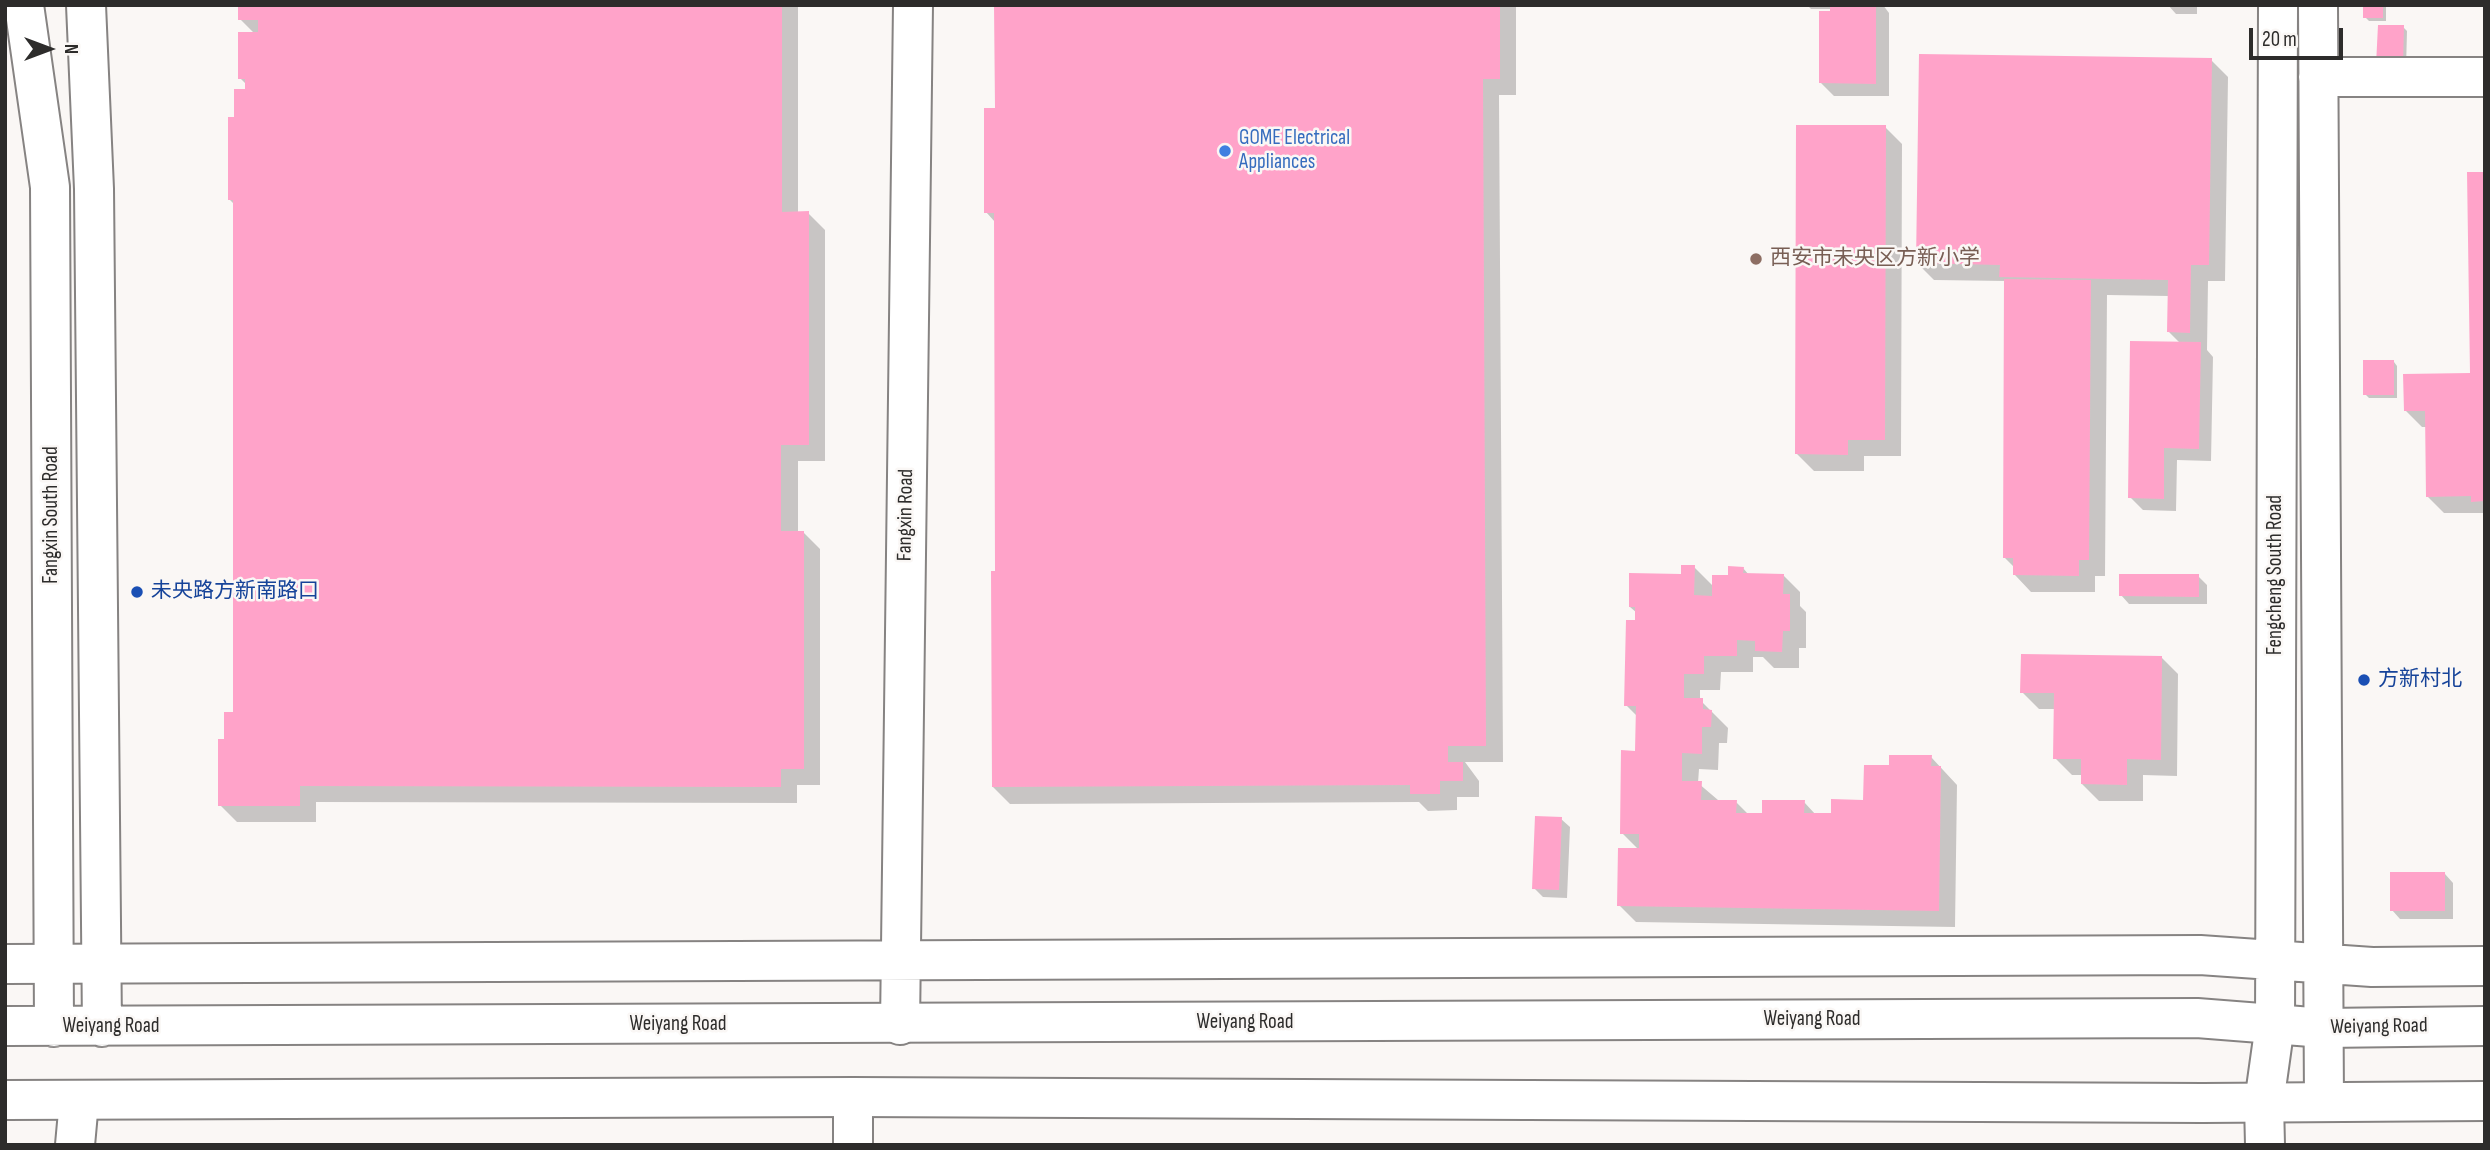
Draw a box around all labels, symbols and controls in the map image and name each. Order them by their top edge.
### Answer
north arrow [14,14,84,84]
scale bar [2252,14,2346,58]
text: 20 m [2262,27,2297,52]
text: N [59,44,82,54]
place label: GOME Electrical Appliances [1239,126,1350,176]
marker: GOME Electrical Appliances [1217,143,1233,159]
place label: 西安市未央区方新小学 [1770,246,1980,272]
marker: 西安市未央区方新小学 [1748,251,1764,267]
street label: Fangxin South Road [39,446,65,584]
street label: Fangxin Road [893,469,919,561]
street label: Fengcheng South Road [2263,495,2289,655]
place label: 未央路方新南路口 [151,579,319,605]
marker: 未央路方新南路口 [129,584,145,600]
place label: 方新村北 [2378,667,2462,693]
marker: 方新村北 [2356,672,2372,688]
street label: Weiyang Road [1763,1007,1861,1033]
street label: Weiyang Road [1196,1010,1294,1036]
street label: Weiyang Road [629,1012,727,1038]
street label: Weiyang Road [62,1014,160,1040]
street label: Weiyang Road [2330,1014,2428,1040]

